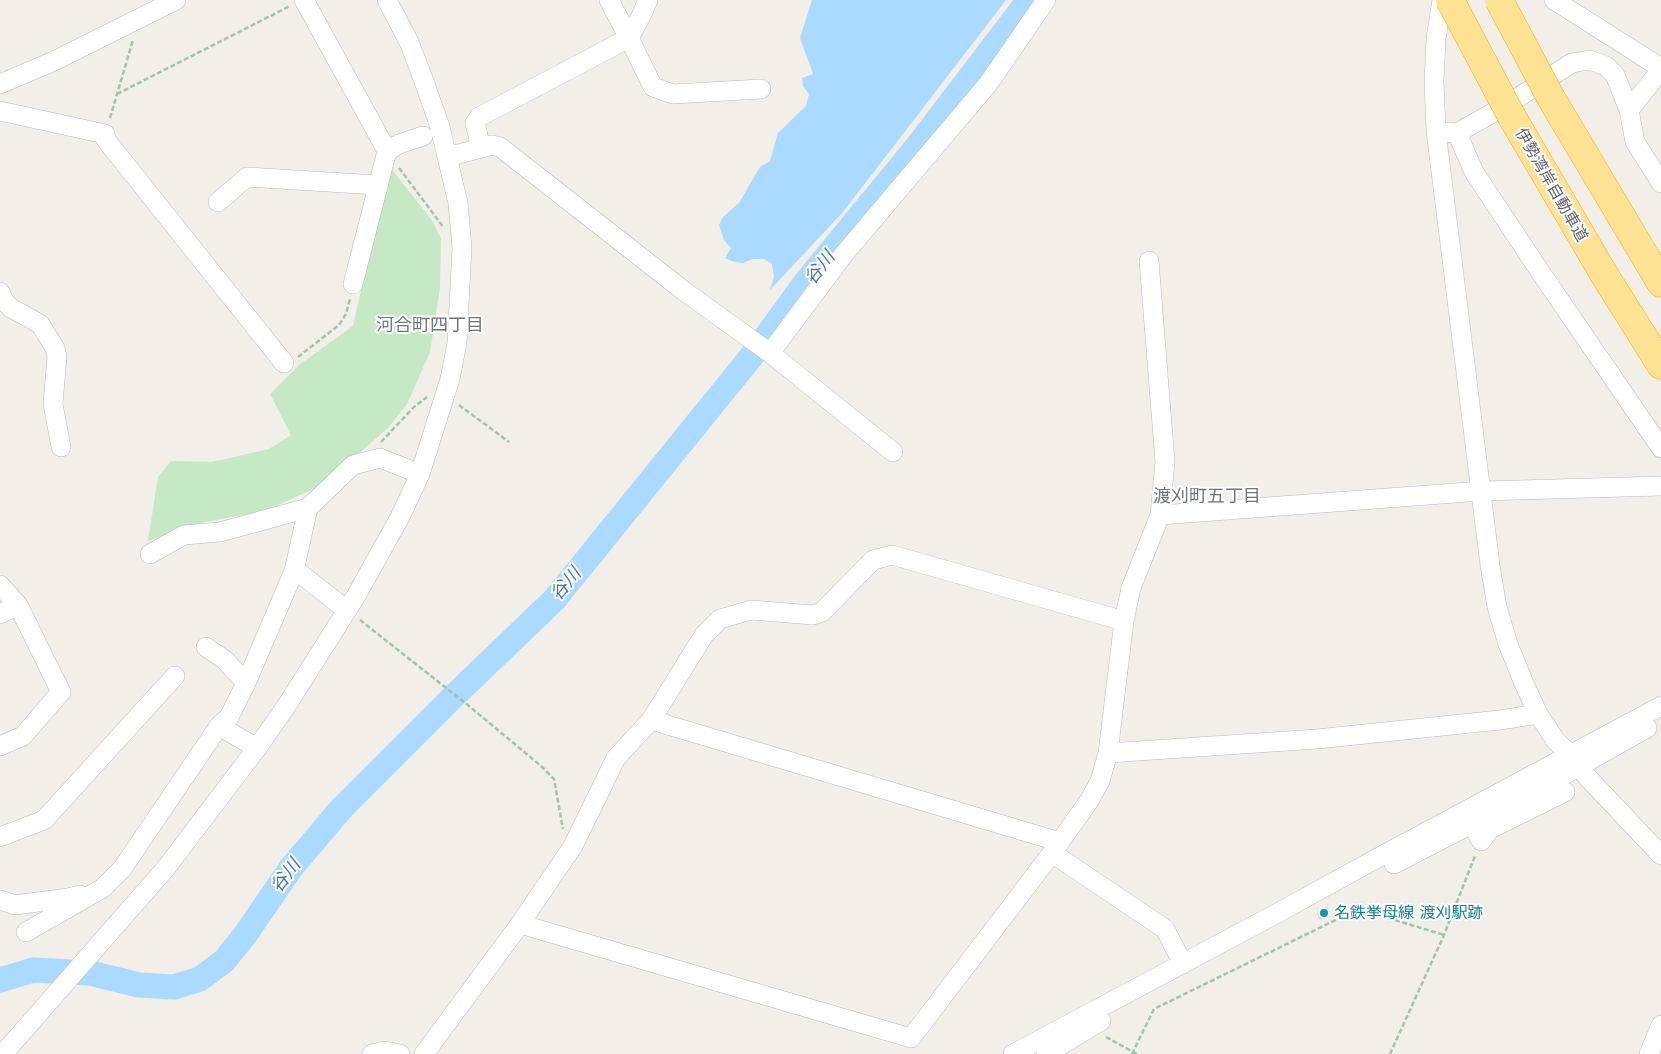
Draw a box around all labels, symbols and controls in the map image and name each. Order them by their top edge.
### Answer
street label: 伊勢湾岸自動車道 [1511,125,1591,245]
water label: 谷川 [800,247,840,289]
district label: 河合町四丁目 [376,315,484,337]
district label: 渡刈町五丁目 [1153,486,1261,508]
water label: 谷川 [546,563,586,605]
water label: 谷川 [267,855,305,897]
place label: 名鉄挙母線 渡刈駅跡 [1334,903,1483,923]
marker: 名鉄挙母線 渡刈駅跡 [1318,907,1330,919]

